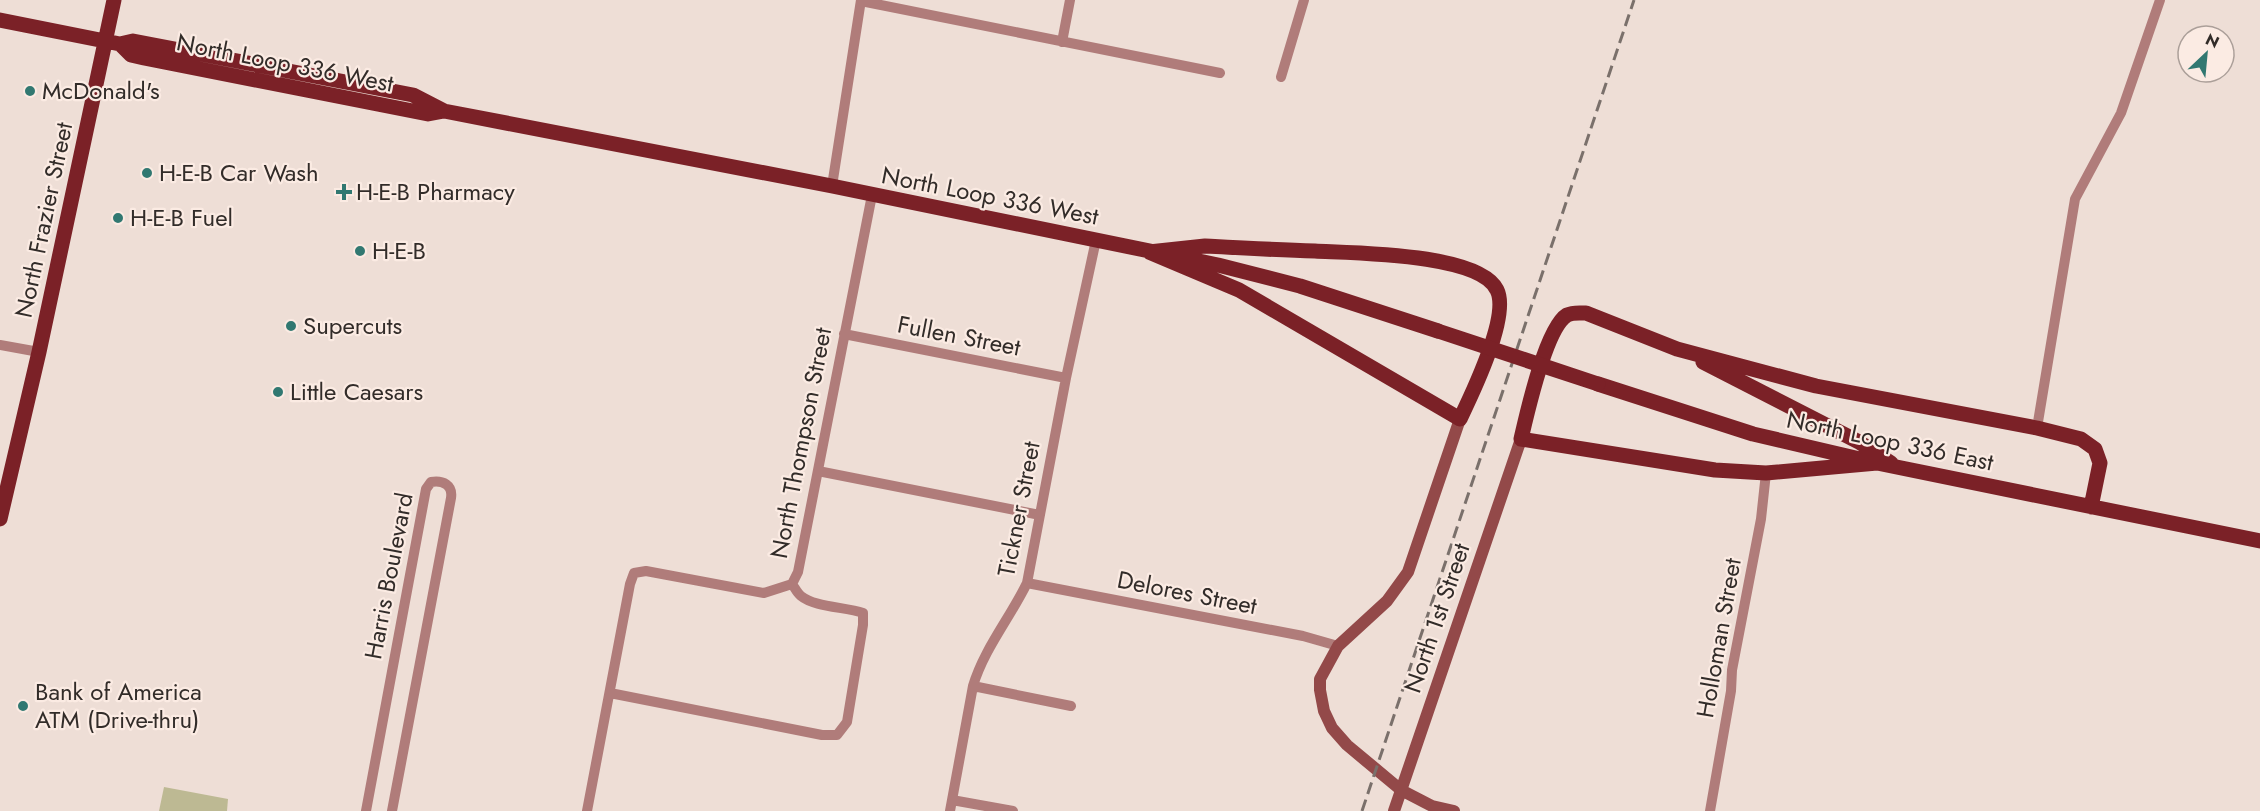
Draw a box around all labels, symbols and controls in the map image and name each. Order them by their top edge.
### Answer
street label: North Loop 336 West [174,24,397,101]
north arrow [2176,24,2236,84]
text: N [2202,28,2223,54]
place label: McDonald's [42,73,160,108]
marker: McDonald's [23,84,37,98]
street label: North Frazier Street [6,119,81,321]
place label: H-E-B Car Wash [159,155,319,190]
street label: North Loop 336 West [879,157,1102,234]
marker: H-E-B Car Wash [140,166,154,180]
place label: H-E-B Pharmacy [356,174,515,209]
marker: H-E-B Pharmacy [337,185,351,199]
place label: H-E-B Fuel [130,200,233,235]
marker: H-E-B Fuel [111,211,125,225]
place label: H-E-B [372,233,426,268]
marker: H-E-B [353,244,367,258]
street label: Fullen Street [895,306,1024,365]
place label: Supercuts [303,308,402,343]
marker: Supercuts [284,319,298,333]
street label: North Thompson Street [761,324,840,561]
place label: Little Caesars [290,374,423,409]
marker: Little Caesars [271,385,285,399]
street label: North Loop 336 East [1783,401,1997,480]
street label: Tickner Street [988,438,1049,580]
street label: Harris Boulevard [355,490,422,662]
street label: North 1st Street [1395,538,1479,697]
street label: Holloman Street [1687,555,1750,721]
street label: Delores Street [1114,562,1260,623]
place label: Bank of America ATM (Drive-thru) [35,674,202,737]
marker: Bank of America ATM (Drive-thru) [16,699,30,713]

